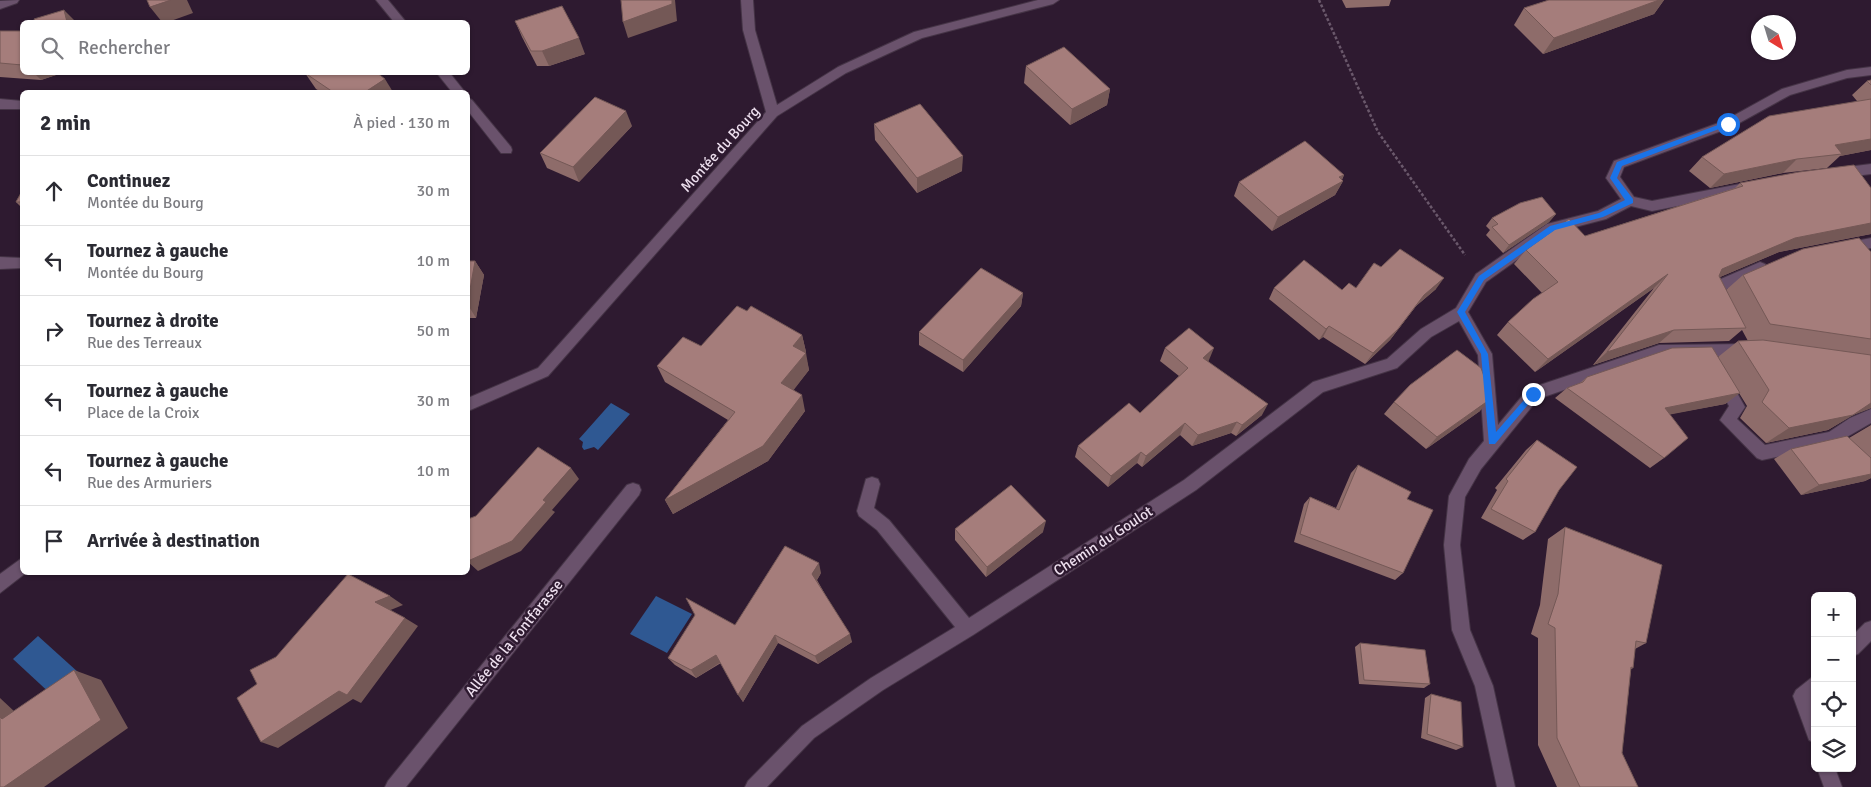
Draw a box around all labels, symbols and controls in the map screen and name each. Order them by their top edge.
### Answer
north arrow [1751,15,1796,60]
search box [20,20,470,75]
icon: search [38,34,66,62]
text: Rechercher [78,36,170,60]
street label: Montée du Bourg [677,102,763,196]
text: 2 min [40,110,91,136]
text: À pied · 130 m [353,113,450,133]
route start [1717,113,1740,136]
text: Continuez [87,169,170,193]
icon: ahead [40,177,68,205]
text: 30 m [416,181,450,201]
text: Montée du Bourg [87,193,204,213]
text: Tournez à gauche [87,239,228,263]
icon: left [40,247,68,275]
text: 10 m [416,251,450,271]
text: Montée du Bourg [87,263,204,283]
text: Tournez à droite [87,309,219,333]
icon: right [40,317,68,345]
text: 50 m [416,321,450,341]
text: Rue des Terreaux [87,333,202,353]
text: Tournez à gauche [87,379,228,403]
route end [1522,383,1545,406]
icon: left [40,387,68,415]
text: 30 m [416,391,450,411]
text: Place de la Croix [87,403,199,423]
text: Tournez à gauche [87,449,228,473]
icon: left [40,457,68,485]
text: 10 m [416,461,450,481]
text: Rue des Armuriers [87,473,212,493]
street label: Chemin du Goulot [1050,502,1156,580]
icon: arrive [40,527,68,555]
text: Arrivée à destination [87,529,260,553]
street label: Allée de la Fontfarasse [461,576,567,700]
map controls [1811,592,1856,772]
button: + [1811,592,1856,637]
button: − [1811,637,1856,682]
button: locate [1811,682,1856,727]
button: layers [1811,727,1856,772]

